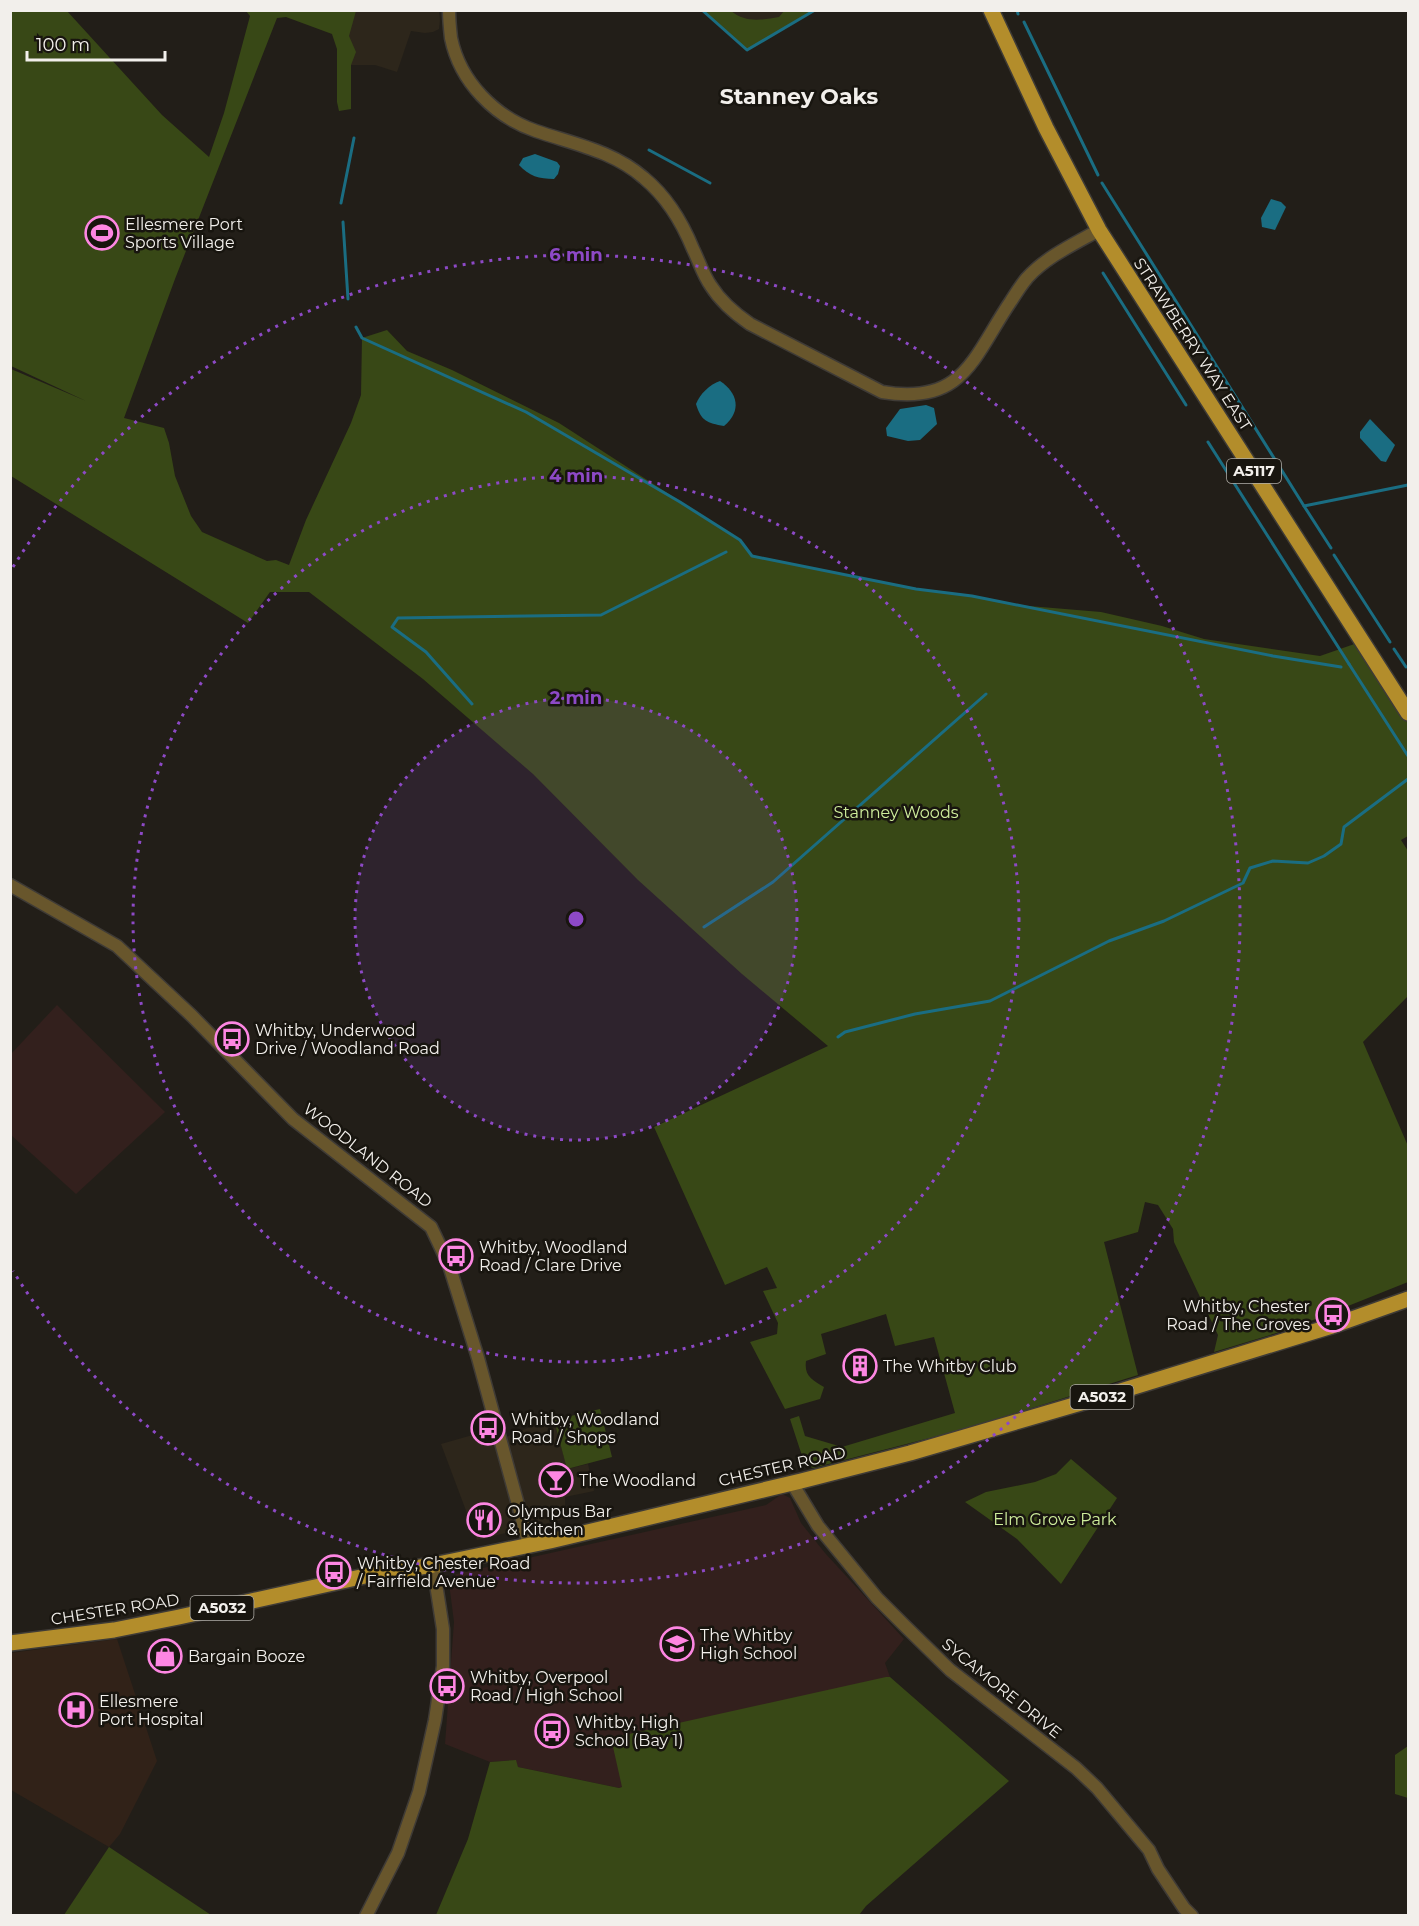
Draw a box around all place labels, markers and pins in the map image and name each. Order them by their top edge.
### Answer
sports icon: Ellesmere Port Sports Village [84,215,120,251]
place label: Ellesmere Port Sports Village [125,215,243,252]
centre of rings [566,909,586,929]
bus stop icon: Whitby, Underwood Drive / Woodland Road [214,1021,250,1057]
place label: Whitby, Underwood Drive / Woodland Road [255,1021,440,1058]
bus stop icon: Whitby, Woodland Road / Clare Drive [438,1238,474,1274]
place label: Whitby, Woodland Road / Clare Drive [479,1238,628,1275]
place label: Whitby, Chester Road / The Groves [1166,1297,1310,1334]
bus stop icon: Whitby, Chester Road / The Groves [1315,1297,1351,1333]
building icon: The Whitby Club [842,1348,878,1384]
place label: The Whitby Club [883,1357,1017,1376]
bus stop icon: Whitby, Woodland Road / Shops [470,1410,506,1446]
place label: Whitby, Woodland Road / Shops [511,1410,660,1447]
bar icon: The Woodland [538,1462,574,1498]
place label: The Woodland [579,1471,696,1490]
restaurant icon: Olympus Bar & Kitchen [466,1502,502,1538]
place label: Olympus Bar & Kitchen [507,1502,612,1539]
bus stop icon: Whitby, Chester Road / Fairfield Avenue [316,1554,352,1590]
place label: Whitby, Chester Road / Fairfield Avenue [356,1554,530,1591]
school or university icon: The Whitby High School [659,1626,695,1662]
place label: The Whitby High School [700,1626,797,1663]
shop icon: Bargain Booze [147,1638,183,1674]
place label: Bargain Booze [188,1647,305,1666]
bus stop icon: Whitby, Overpool Road / High School [429,1668,465,1704]
place label: Whitby, Overpool Road / High School [470,1668,623,1705]
hospital icon: Ellesmere Port Hospital [58,1692,94,1728]
place label: Ellesmere Port Hospital [99,1692,203,1729]
bus stop icon: Whitby, High School (Bay 1) [534,1713,570,1749]
place label: Whitby, High School (Bay 1) [575,1713,683,1750]

